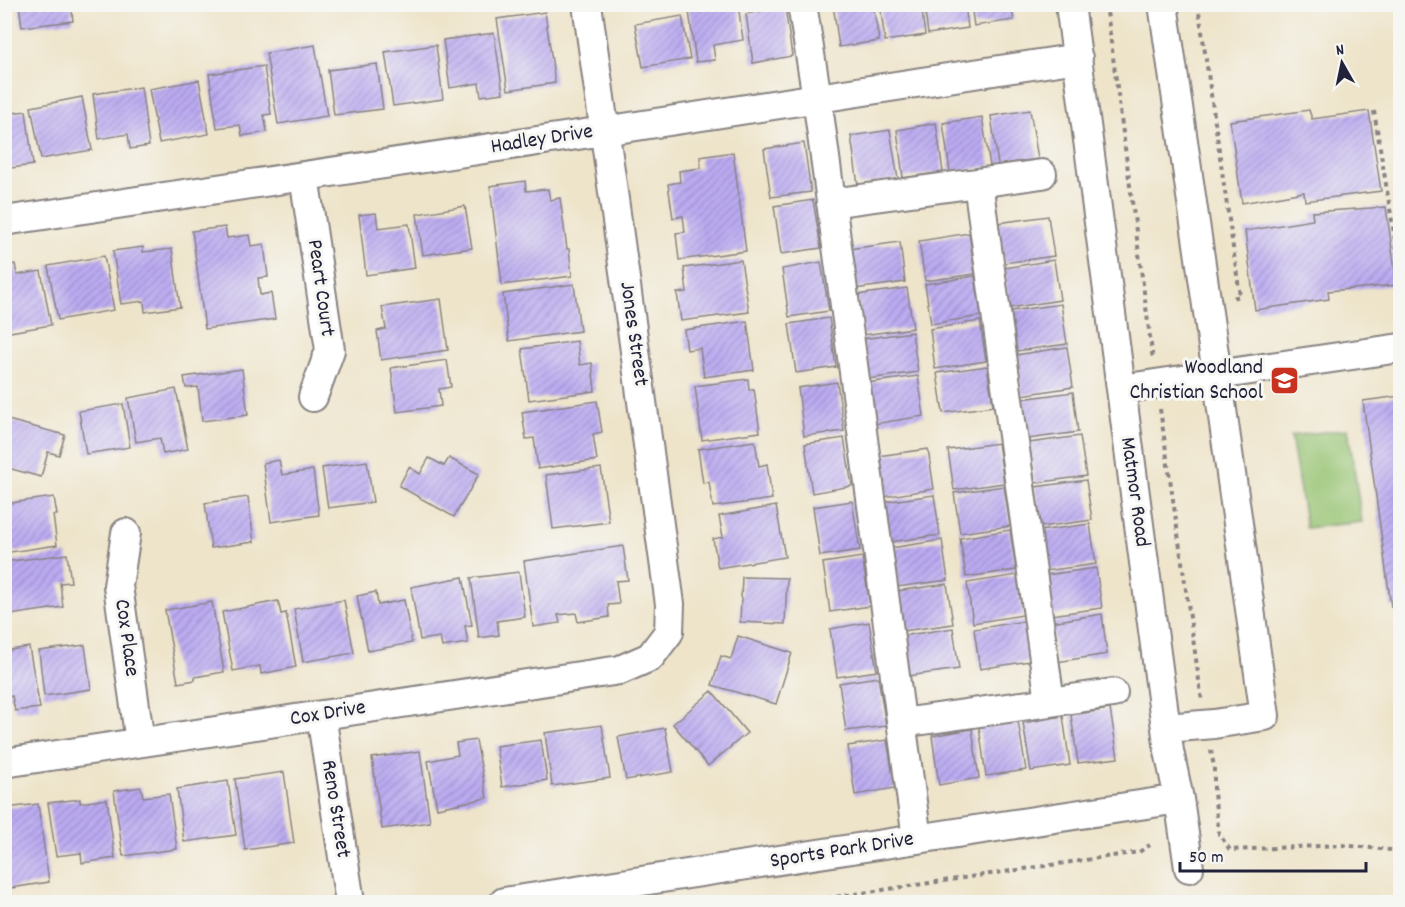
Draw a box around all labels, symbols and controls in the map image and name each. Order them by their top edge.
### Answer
north arrow [1312,33,1372,93]
text: N [1334,39,1346,63]
street label: Hadley Drive [489,117,595,163]
street label: Peart Court [298,237,342,339]
street label: Jones Street [610,280,656,388]
place label: Woodland Christian School [1130,353,1263,409]
school or university icon: Woodland Christian School [1268,365,1300,397]
street label: Matmor Road [1111,435,1157,549]
street label: Cox Place [105,597,147,679]
street label: Cox Drive [288,693,368,735]
street label: Reno Street [312,758,358,860]
street label: Sports Park Drive [768,824,916,878]
scale bar [1180,835,1366,873]
text: 50 m [1189,846,1224,871]

